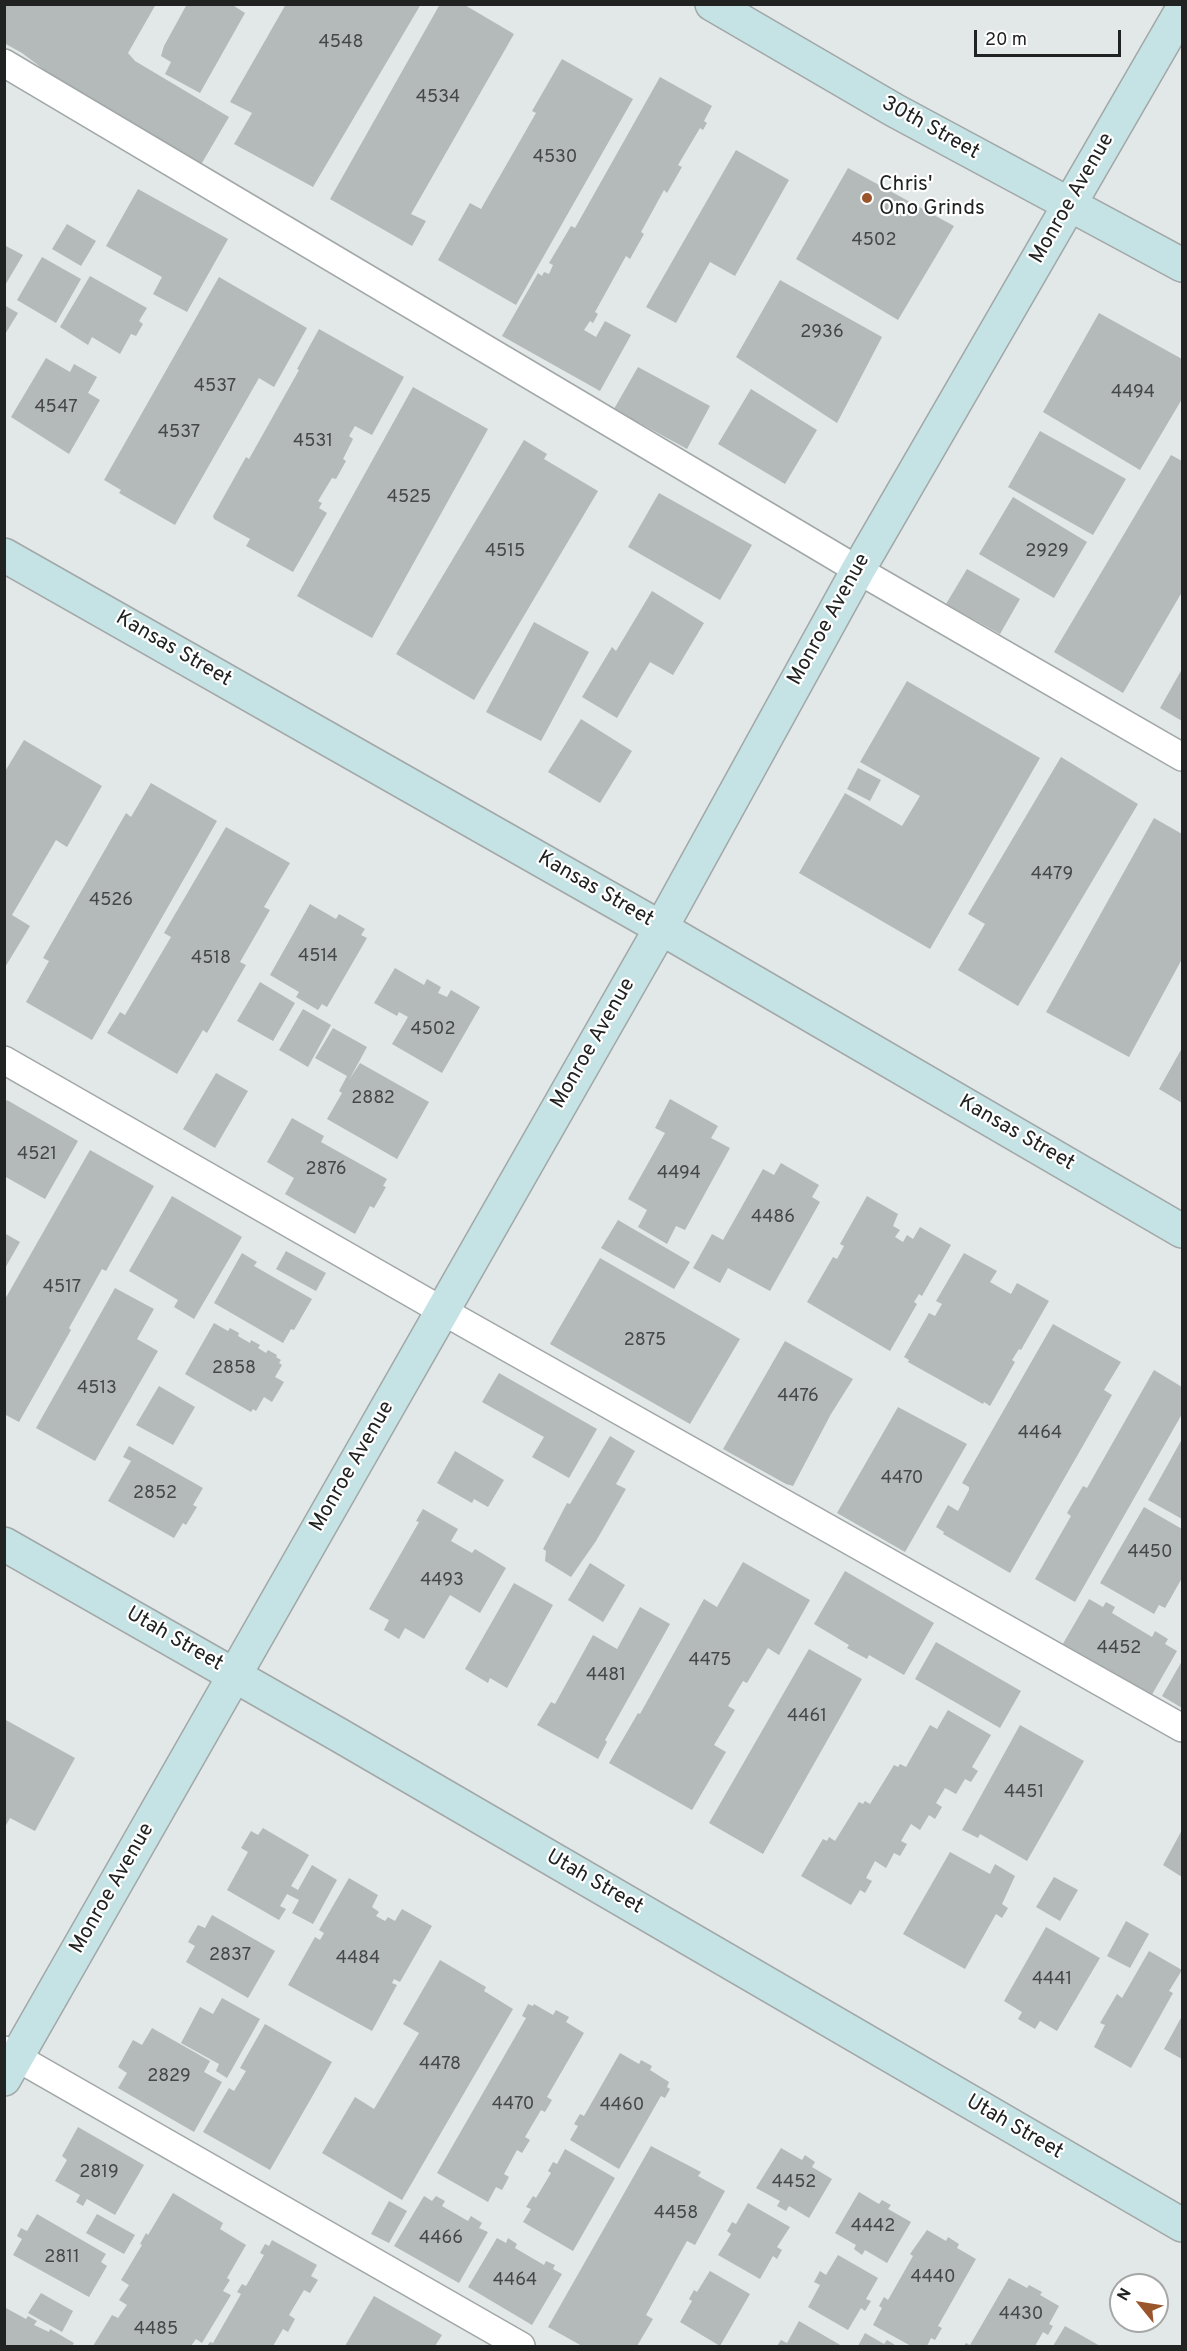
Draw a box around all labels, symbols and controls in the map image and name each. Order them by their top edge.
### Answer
scale bar [977,18,1124,56]
text: 20 m [985,29,1027,52]
house number: 4548 [319,32,363,54]
house number: 4534 [416,87,460,109]
street label: 30th Street [877,92,983,166]
street label: Monroe Avenue [1025,129,1121,269]
house number: 4530 [533,147,577,169]
place label: Chris' Ono Grinds [879,173,985,223]
marker: Chris' Ono Grinds [860,191,874,205]
house number: 4502 [852,230,896,252]
house number: 2936 [800,322,844,344]
house number: 4537 [194,376,236,398]
house number: 4494 [1111,382,1155,404]
house number: 4547 [34,397,78,419]
house number: 4537 [158,422,200,444]
house number: 4531 [293,431,333,453]
house number: 4525 [387,487,431,509]
house number: 4515 [485,541,525,563]
house number: 2929 [1025,541,1069,563]
street label: Monroe Avenue [783,550,877,690]
street label: Kansas Street [110,607,236,693]
street label: Kansas Street [532,847,658,933]
house number: 4479 [1031,864,1073,886]
house number: 4526 [89,890,133,912]
house number: 4514 [298,946,338,968]
house number: 4518 [191,948,231,970]
street label: Monroe Avenue [546,974,642,1114]
house number: 4502 [411,1019,455,1041]
house number: 2882 [351,1088,395,1110]
street label: Kansas Street [953,1091,1079,1177]
house number: 4521 [17,1144,57,1166]
house number: 2876 [305,1159,347,1181]
house number: 4494 [657,1163,701,1185]
house number: 4486 [751,1207,795,1229]
house number: 4517 [43,1277,81,1299]
house number: 2875 [624,1330,666,1352]
house number: 2858 [212,1358,256,1380]
house number: 4513 [77,1378,117,1400]
house number: 4476 [777,1386,819,1408]
street label: Monroe Avenue [305,1397,401,1537]
house number: 4464 [1018,1423,1062,1445]
house number: 4470 [881,1468,923,1490]
house number: 2852 [133,1483,177,1505]
house number: 4450 [1127,1542,1173,1564]
house number: 4493 [420,1570,464,1592]
street label: Utah Street [121,1602,227,1678]
house number: 4452 [1097,1638,1141,1660]
house number: 4475 [689,1650,731,1672]
house number: 4481 [586,1665,626,1687]
house number: 4461 [787,1706,827,1728]
house number: 4451 [1004,1782,1044,1804]
street label: Monroe Avenue [65,1819,161,1959]
street label: Utah Street [541,1845,647,1921]
house number: 2837 [209,1945,251,1967]
house number: 4484 [336,1948,380,1970]
house number: 4441 [1032,1969,1072,1991]
house number: 4478 [419,2054,461,2076]
house number: 2829 [147,2066,191,2088]
street label: Utah Street [961,2090,1067,2166]
house number: 4470 [492,2094,534,2116]
house number: 4460 [600,2095,644,2117]
house number: 2819 [79,2162,119,2184]
house number: 4452 [772,2172,816,2194]
house number: 4458 [654,2203,698,2225]
house number: 4442 [851,2216,895,2238]
house number: 4466 [419,2228,463,2250]
house number: 2811 [44,2247,80,2269]
house number: 4440 [910,2267,956,2289]
house number: 4464 [493,2270,537,2292]
north arrow [1109,2273,1169,2333]
text: N [1114,2285,1137,2305]
house number: 4430 [999,2304,1043,2326]
house number: 4485 [134,2319,178,2341]

